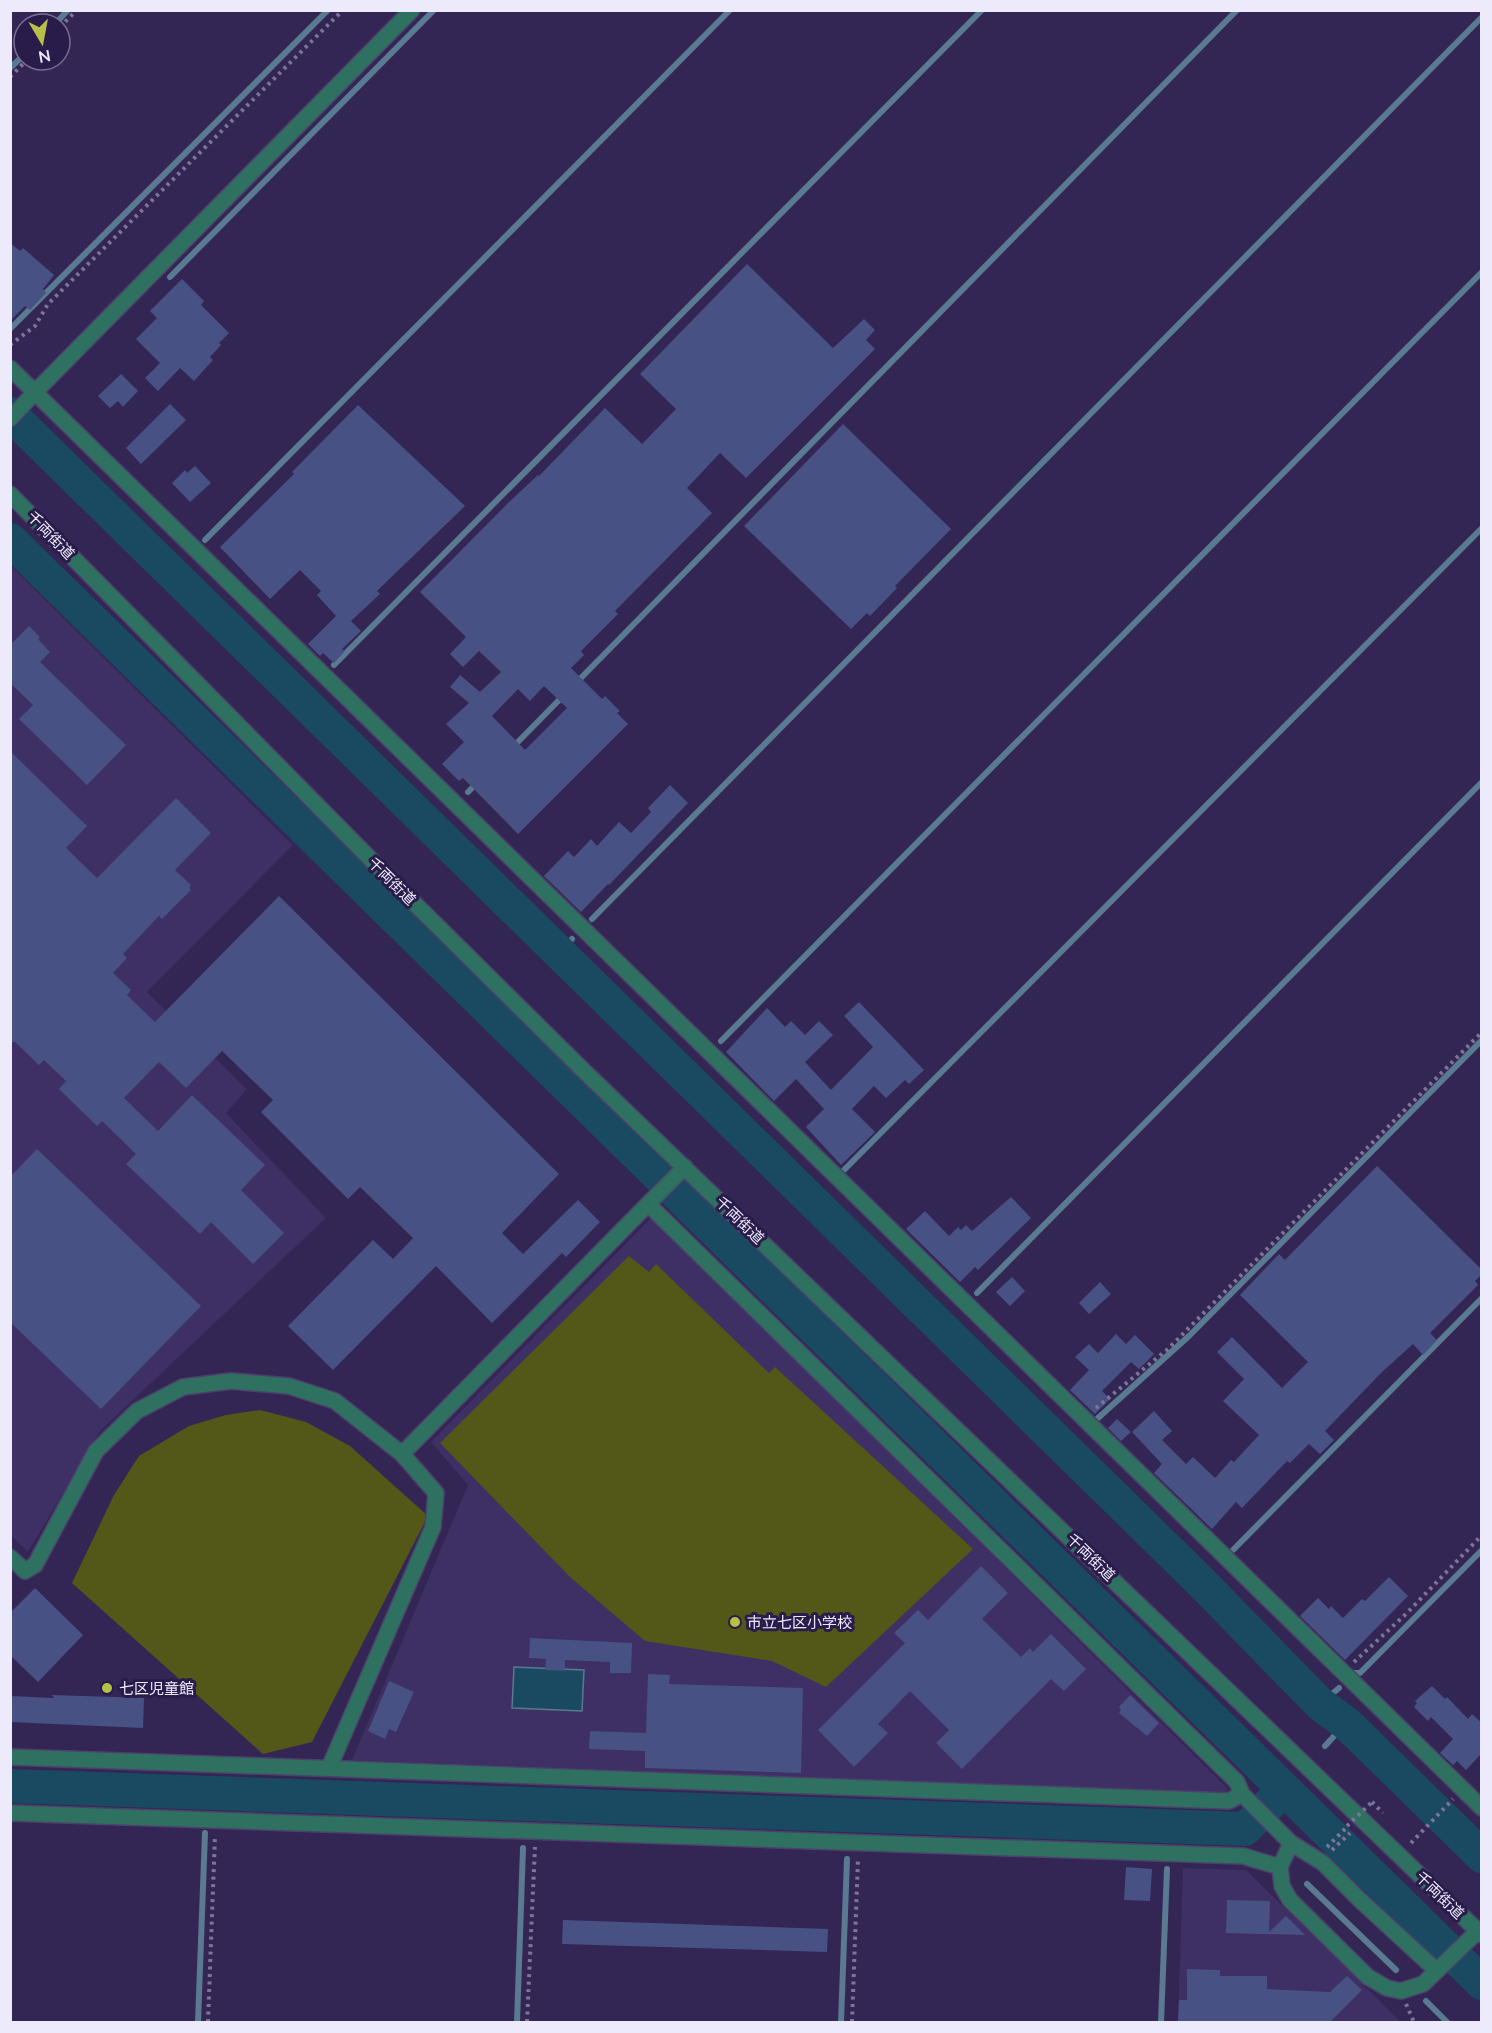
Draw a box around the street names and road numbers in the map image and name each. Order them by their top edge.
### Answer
street label: 千両街道 [23,507,79,563]
street label: 千両街道 [364,853,420,909]
street label: 千両街道 [712,1192,768,1248]
street label: 千両街道 [1063,1529,1119,1585]
street label: 千両街道 [1412,1867,1468,1923]

